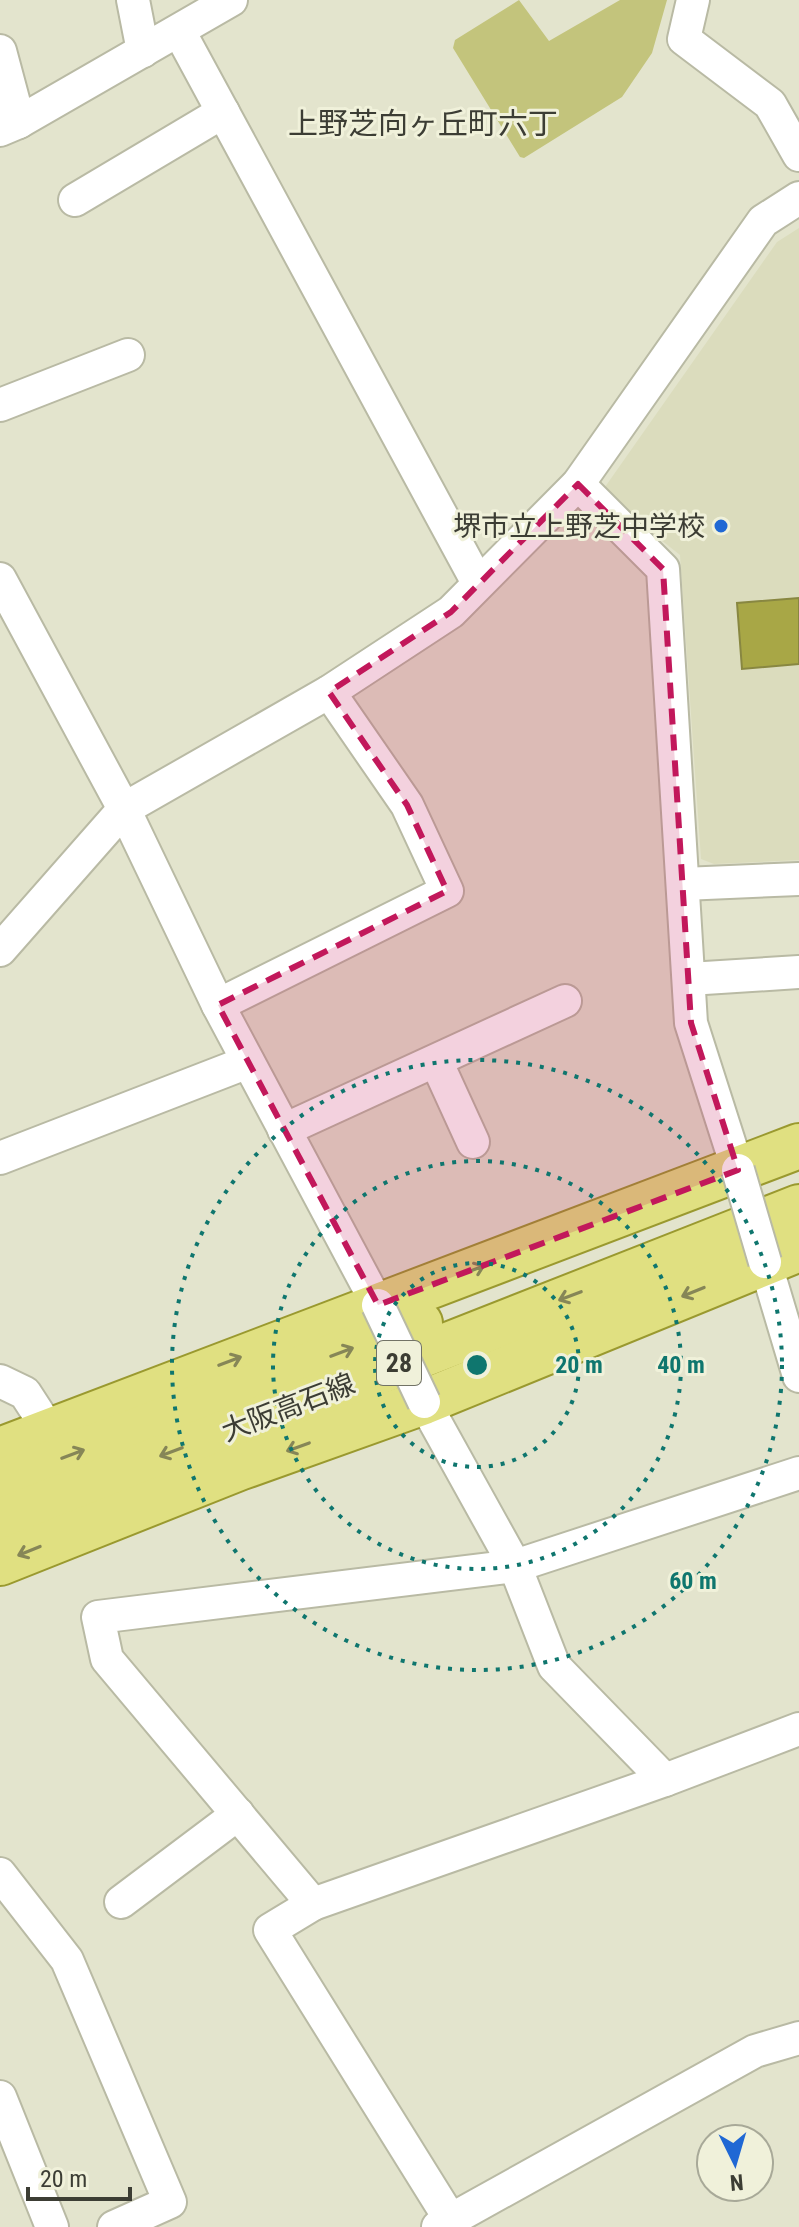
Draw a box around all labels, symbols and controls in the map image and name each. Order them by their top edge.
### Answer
district label: 上野芝向ヶ丘町六丁 [288,106,558,141]
place label: 堺市立上野芝中学校 [453,510,705,543]
marker: 堺市立上野芝中学校 [712,517,730,535]
one-way arrow [460,1261,485,1276]
one-way arrow [681,1285,706,1300]
one-way arrow [558,1290,583,1304]
road number: 28 [377,1341,421,1385]
one-way arrow [329,1344,354,1358]
centre of rings [463,1351,491,1379]
text: 20 m [555,1351,603,1379]
text: 40 m [657,1351,705,1379]
one-way arrow [217,1353,241,1367]
street label: 大阪高石線 [217,1367,359,1448]
one-way arrow [286,1440,311,1455]
one-way arrow [60,1446,85,1460]
one-way arrow [159,1446,184,1460]
one-way arrow [17,1545,42,1559]
text: 60 m [669,1567,717,1595]
north arrow [695,2123,775,2203]
scale bar [28,2151,130,2201]
text: 20 m [40,2165,87,2193]
text: N [729,2169,745,2195]

